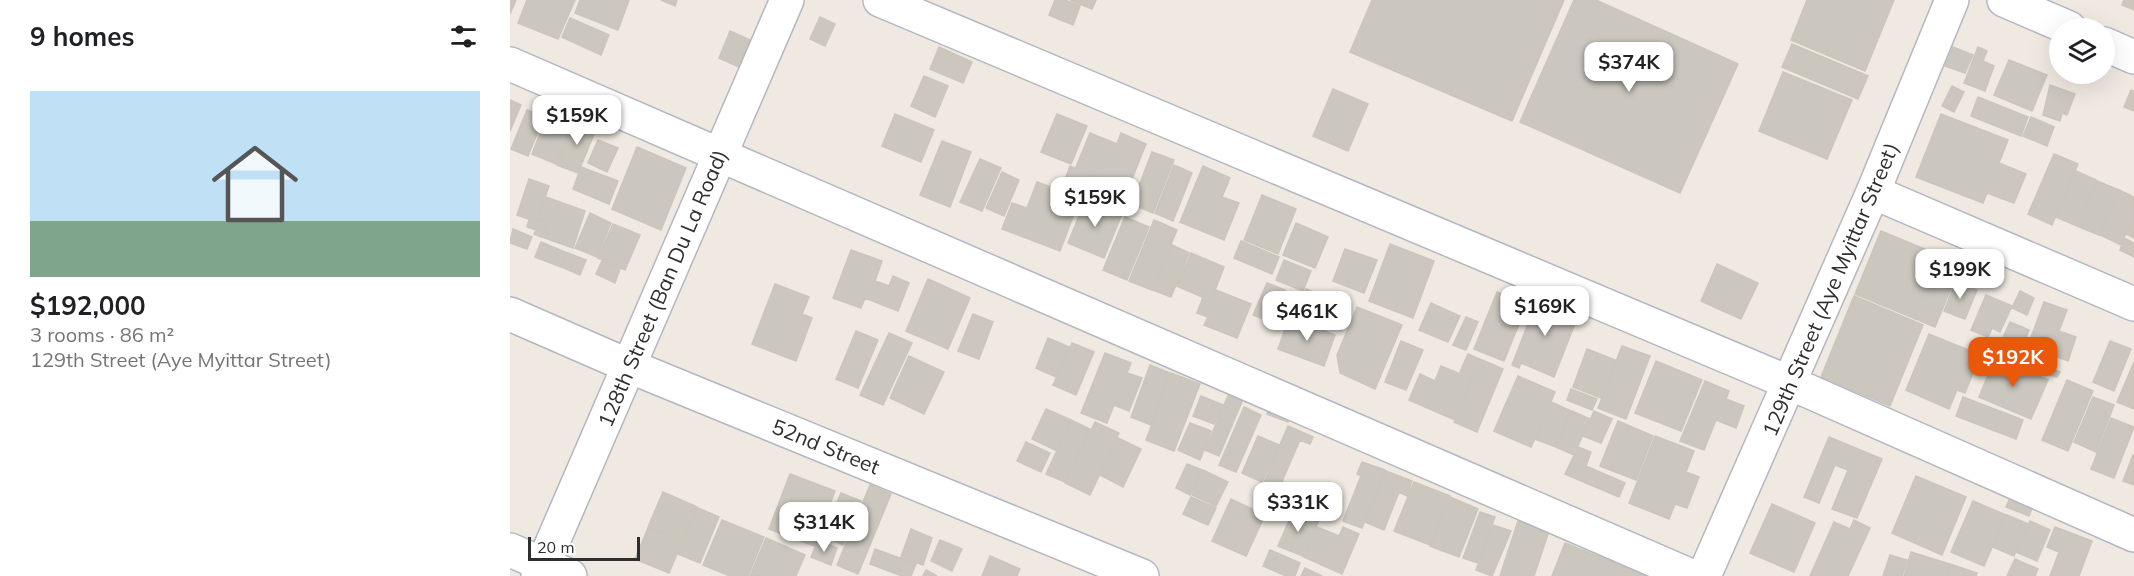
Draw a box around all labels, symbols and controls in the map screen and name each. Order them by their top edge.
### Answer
map controls [2049,18,2115,84]
button: layers [2049,18,2115,84]
text: 9 homes [30,20,134,53]
icon: filters [447,20,480,53]
pin: $374K [1587,42,1671,93]
text: $374K [1598,49,1660,74]
pin: $159K [535,95,619,146]
text: $159K [546,102,608,127]
icon: home [201,130,309,238]
street label: 129th Street (Aye Myittar Street) [1756,138,1904,440]
street label: 128th Street (Ban Du La Road) [592,145,732,431]
pin: $159K [1053,177,1137,228]
text: $159K [1064,184,1126,209]
pin: $199K [1918,249,2002,300]
text: $199K [1929,256,1991,281]
pin: $169K [1503,286,1587,337]
text: $192,000 [30,289,146,322]
pin: $461K [1265,291,1349,342]
text: $169K [1514,293,1576,318]
text: $461K [1276,298,1338,323]
text: 3 rooms · 86 m² [30,322,174,347]
pin: $192K [1971,337,2055,388]
text: $192K [1982,344,2044,369]
text: 129th Street (Aye Myittar Street) [30,347,332,372]
street label: 52nd Street [768,413,884,479]
pin: $331K [1256,482,1340,533]
text: $331K [1267,489,1329,514]
pin: $314K [782,502,866,553]
text: $314K [793,509,855,534]
scale bar [528,534,640,562]
text: 20 m [537,537,574,557]

